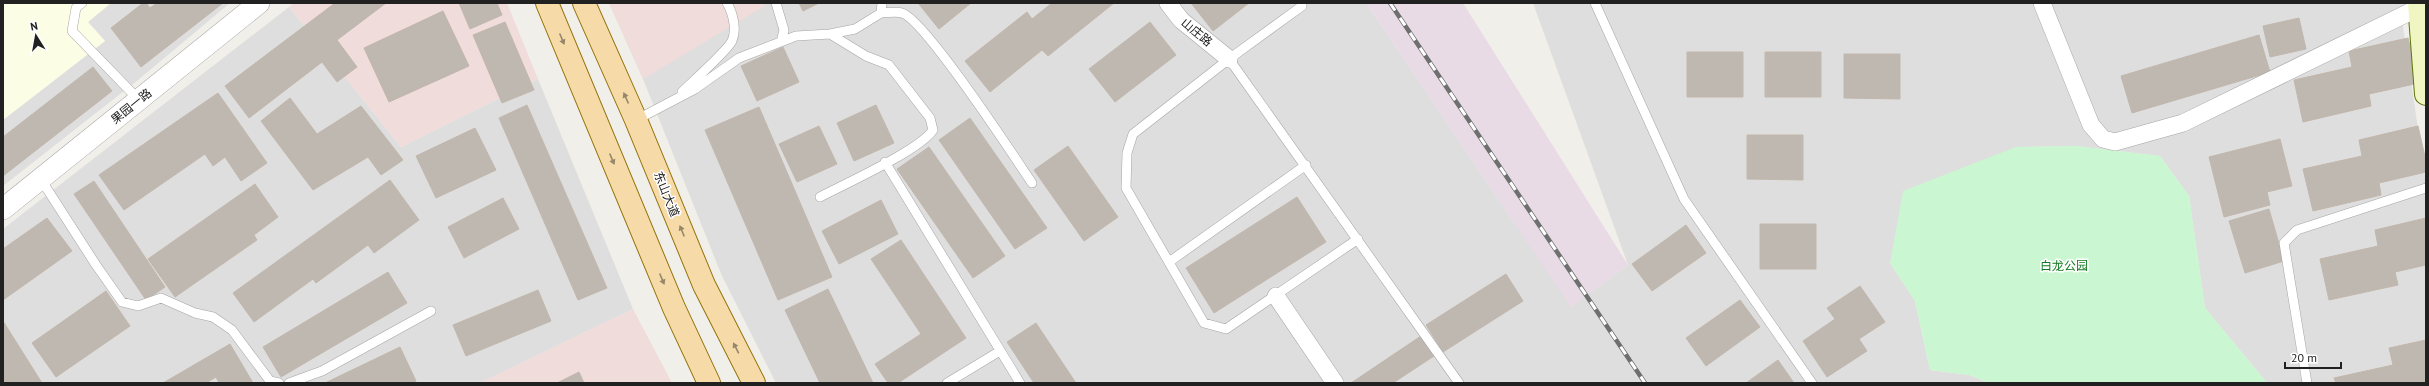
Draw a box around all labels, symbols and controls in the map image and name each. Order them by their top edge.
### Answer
street label: 山庄路 [1178,15,1216,49]
north arrow [16,16,56,56]
text: N [29,19,39,34]
one-way arrow [559,33,565,45]
street label: 果园一路 [108,85,154,127]
one-way arrow [623,91,629,103]
one-way arrow [609,153,615,165]
street label: 东山大道 [651,169,683,219]
one-way arrow [678,224,684,236]
park label: 白龙公园 [2040,258,2088,273]
one-way arrow [659,273,665,285]
one-way arrow [733,343,740,354]
scale bar [2285,344,2341,370]
text: 20 m [2291,350,2317,365]

